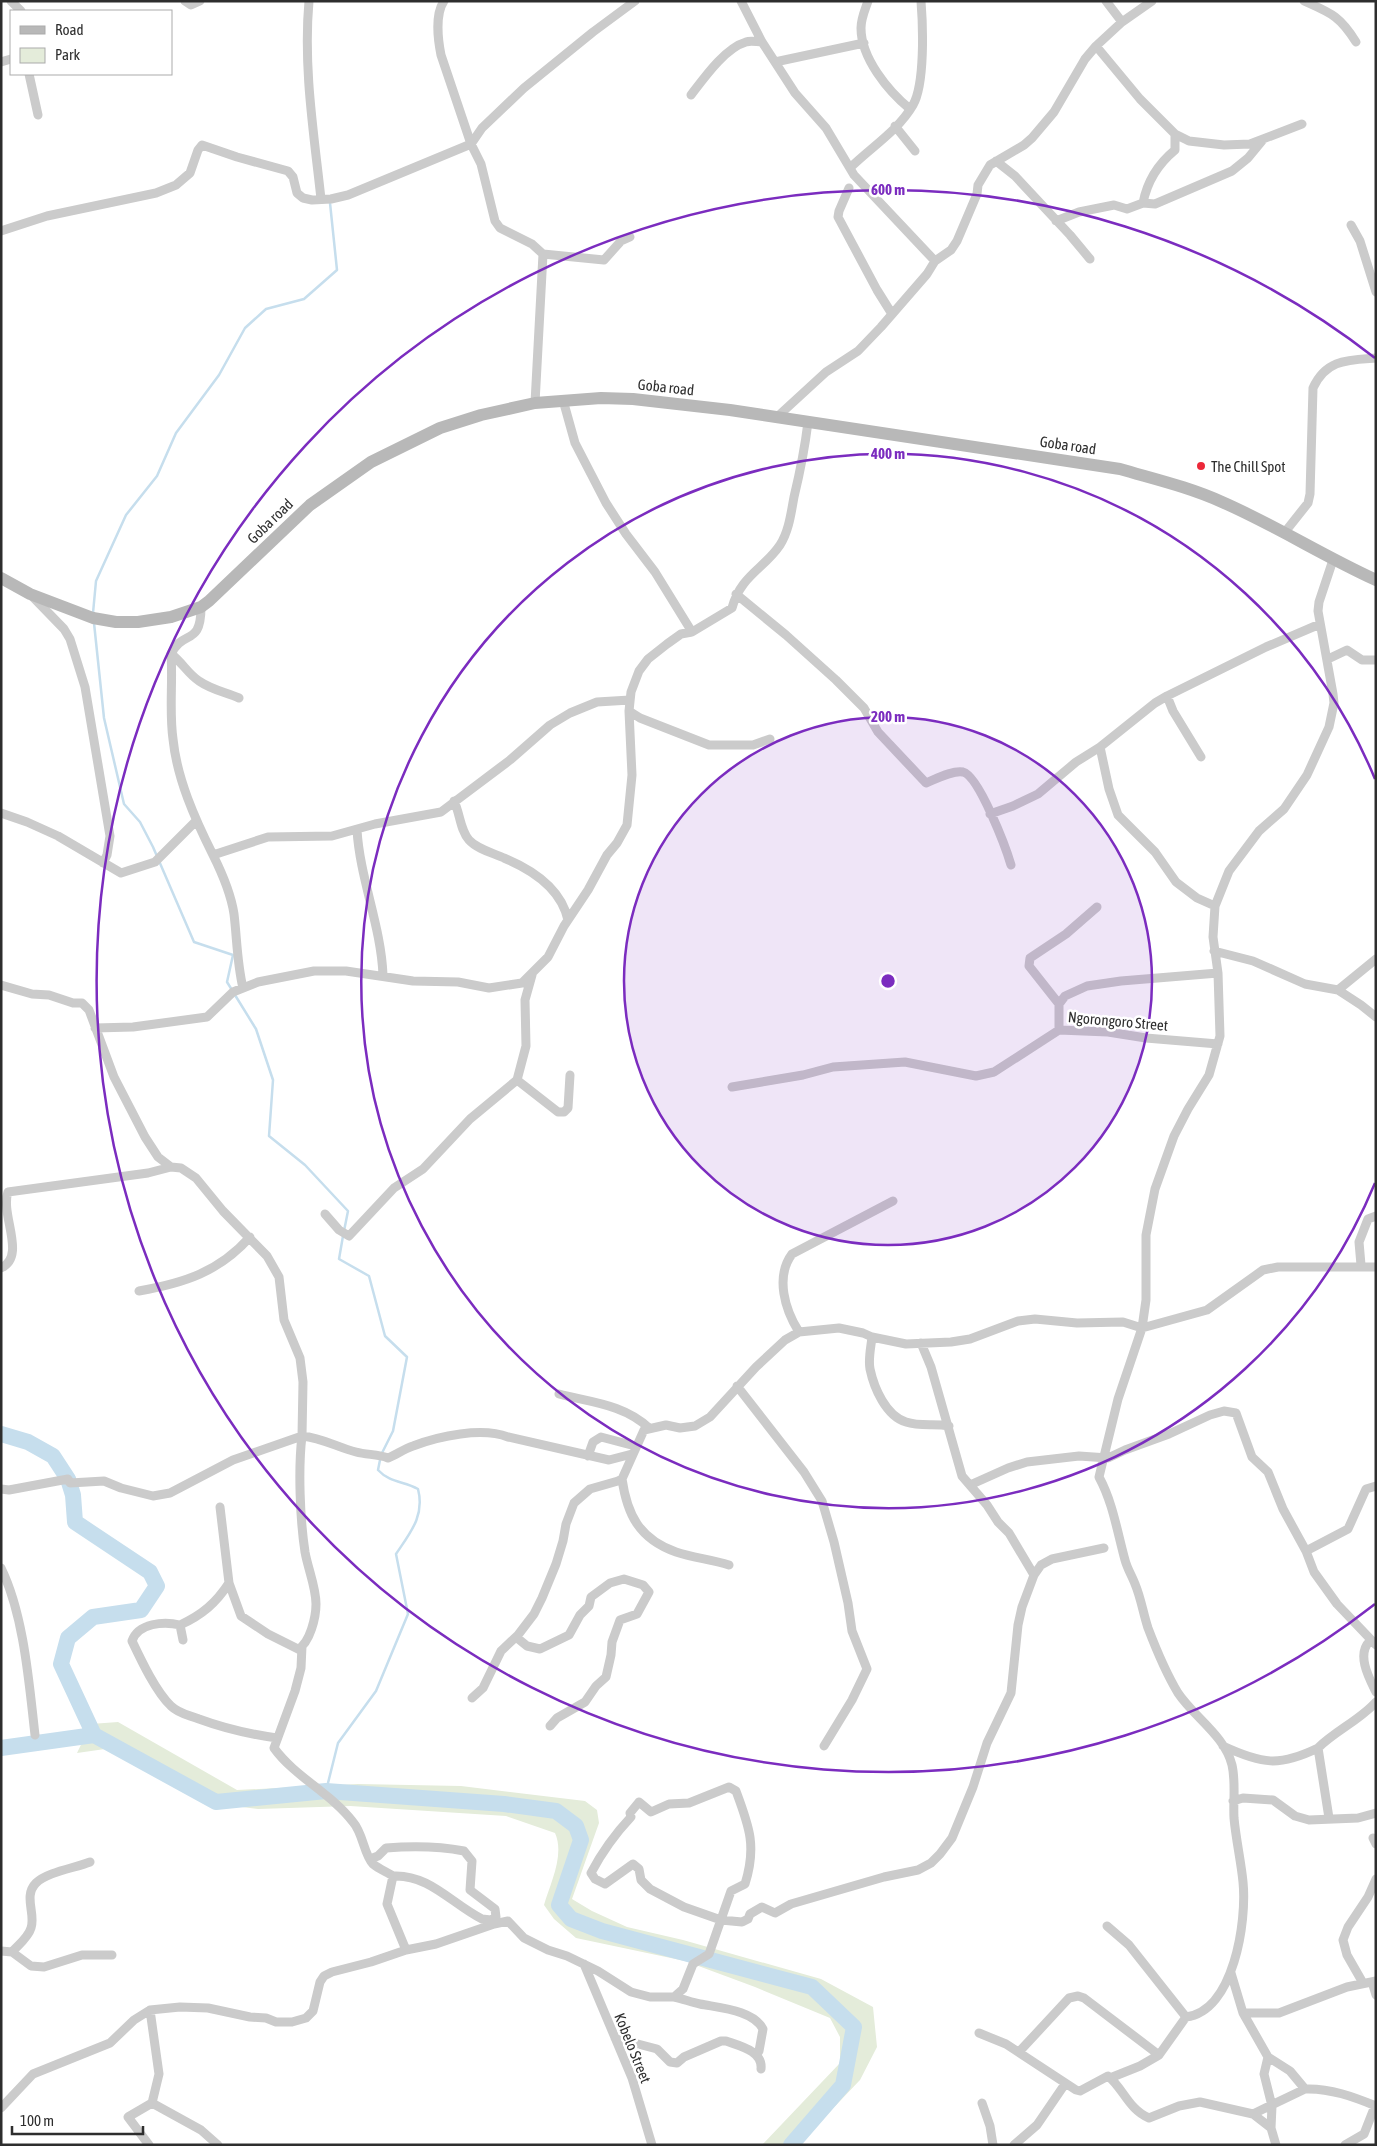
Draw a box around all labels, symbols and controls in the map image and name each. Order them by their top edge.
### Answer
legend [10,10,172,75]
text: Road [55,21,84,38]
text: Park [55,46,80,63]
text: 600 m [871,181,905,198]
street label: Goba road [637,376,695,398]
street label: Goba road [1039,433,1097,457]
text: 400 m [870,445,905,462]
place label: The Chill Spot [1211,458,1286,475]
marker: The Chill Spot [1195,460,1207,472]
street label: Goba road [244,495,296,547]
text: 200 m [871,708,905,725]
centre of rings [879,972,897,990]
street label: Ngorongoro Street [1067,1008,1169,1034]
street label: Kobelo Street [611,2011,655,2085]
scale bar [12,2104,144,2136]
text: 100 m [20,2112,54,2129]

